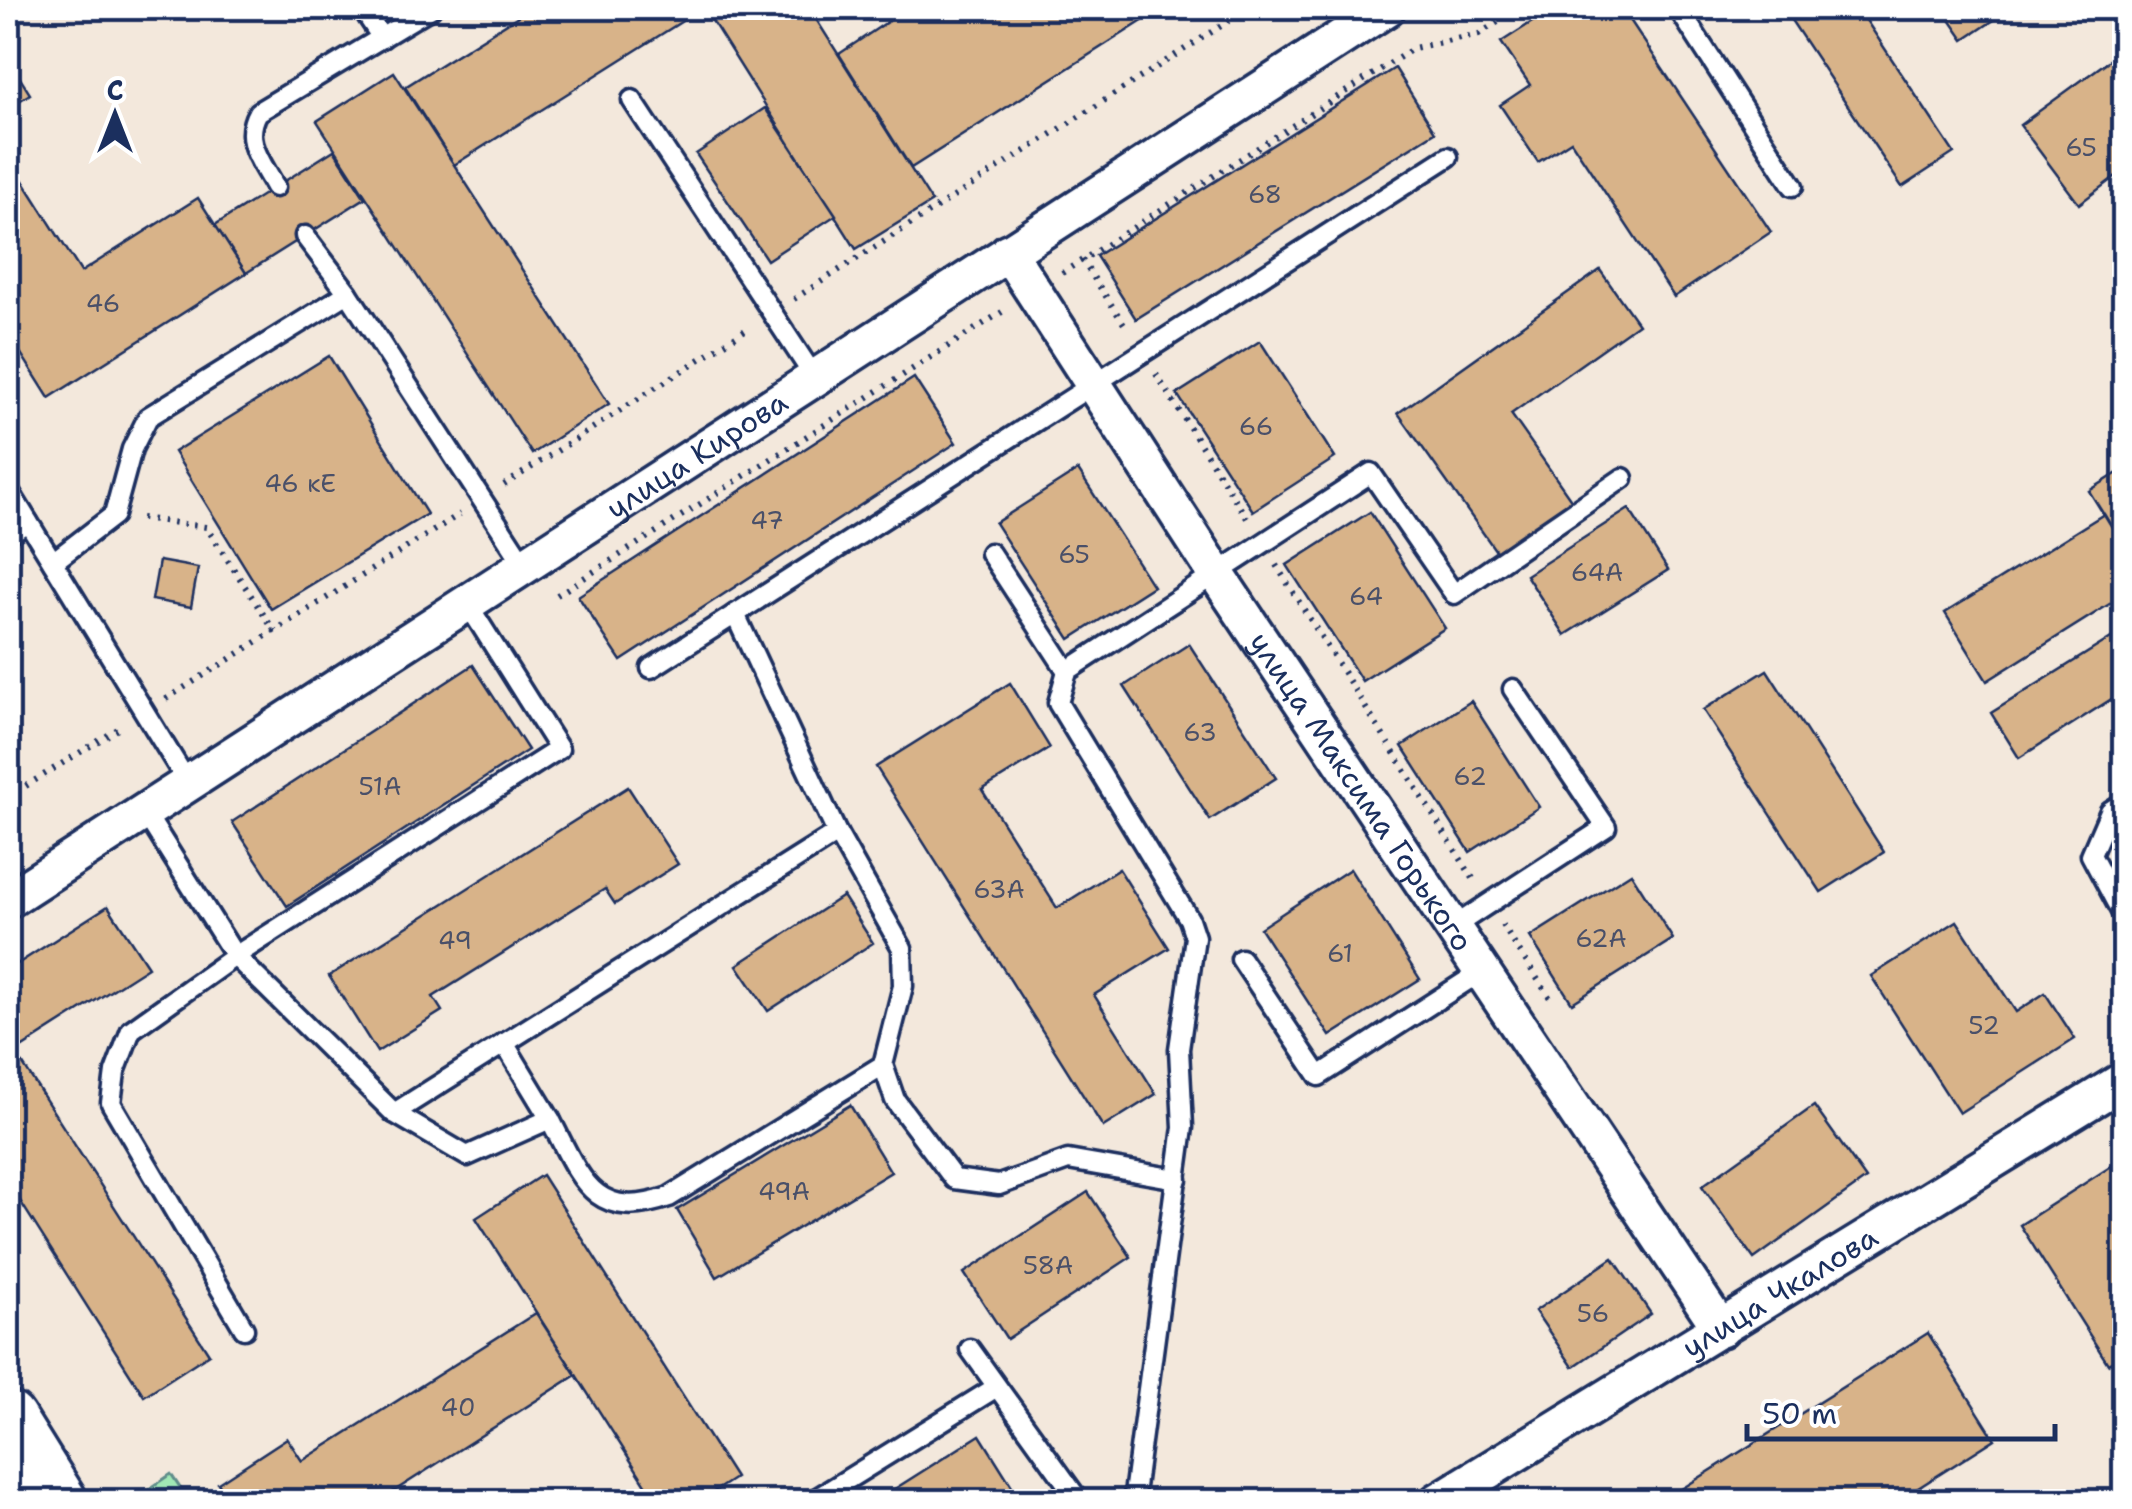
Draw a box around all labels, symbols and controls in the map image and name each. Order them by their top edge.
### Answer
north arrow [65,65,165,165]
text: С [106,71,124,109]
house number: 65 [2065,130,2097,164]
house number: 68 [1248,177,1282,211]
house number: 46 [86,286,120,320]
street label: улица Кирова [598,381,795,528]
house number: 66 [1239,409,1273,443]
house number: 46 кЕ [264,466,336,500]
house number: 47 [750,503,784,537]
house number: 65 [1058,537,1090,571]
house number: 64А [1571,555,1623,589]
house number: 64 [1349,579,1383,613]
street label: улица Максима Горького [1240,624,1483,959]
house number: 63 [1183,715,1217,749]
house number: 62 [1453,759,1487,793]
house number: 51А [359,769,401,803]
house number: 63А [973,872,1025,906]
house number: 62А [1575,921,1627,955]
house number: 49 [438,923,472,957]
house number: 61 [1327,936,1353,970]
house number: 52 [1968,1008,2000,1042]
house number: 49А [758,1174,810,1208]
street label: улица Чкалова [1674,1216,1885,1367]
house number: 58А [1023,1248,1073,1282]
house number: 56 [1577,1296,1609,1330]
scale bar [1747,1379,2054,1441]
house number: 40 [441,1390,475,1424]
text: 50 m [1762,1393,1837,1434]

